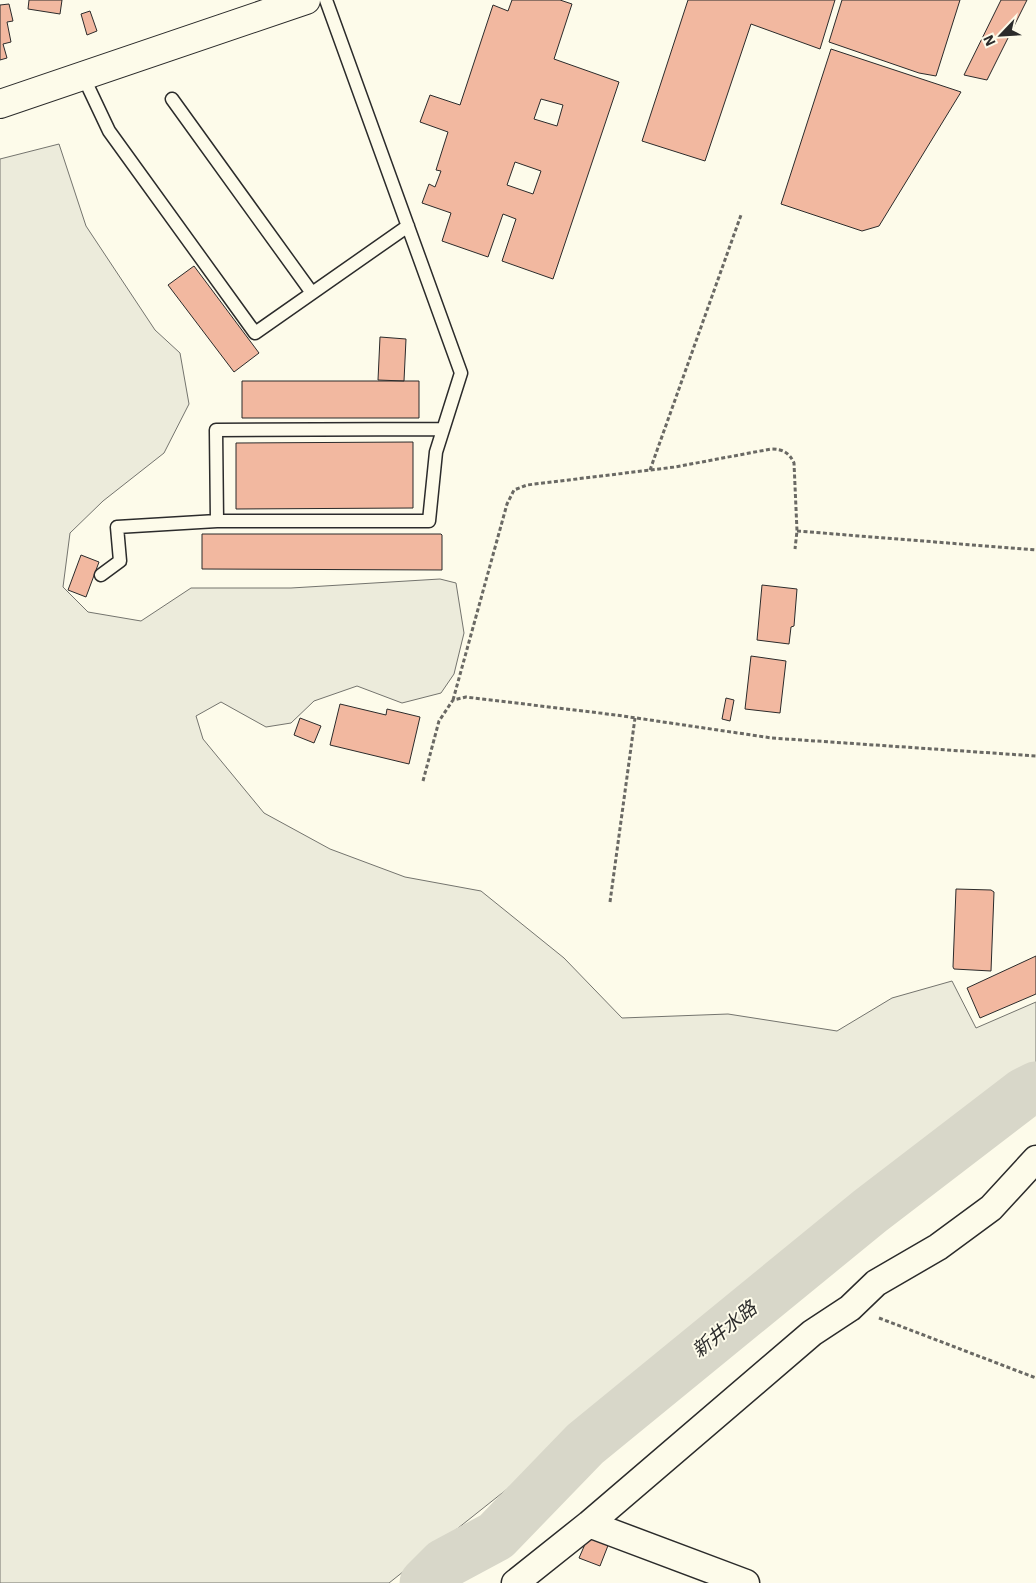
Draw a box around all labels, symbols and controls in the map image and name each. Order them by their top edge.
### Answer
north arrow [976,10,1026,60]
text: N [979,32,1000,49]
water label: 新井水路 [687,1295,763,1362]

